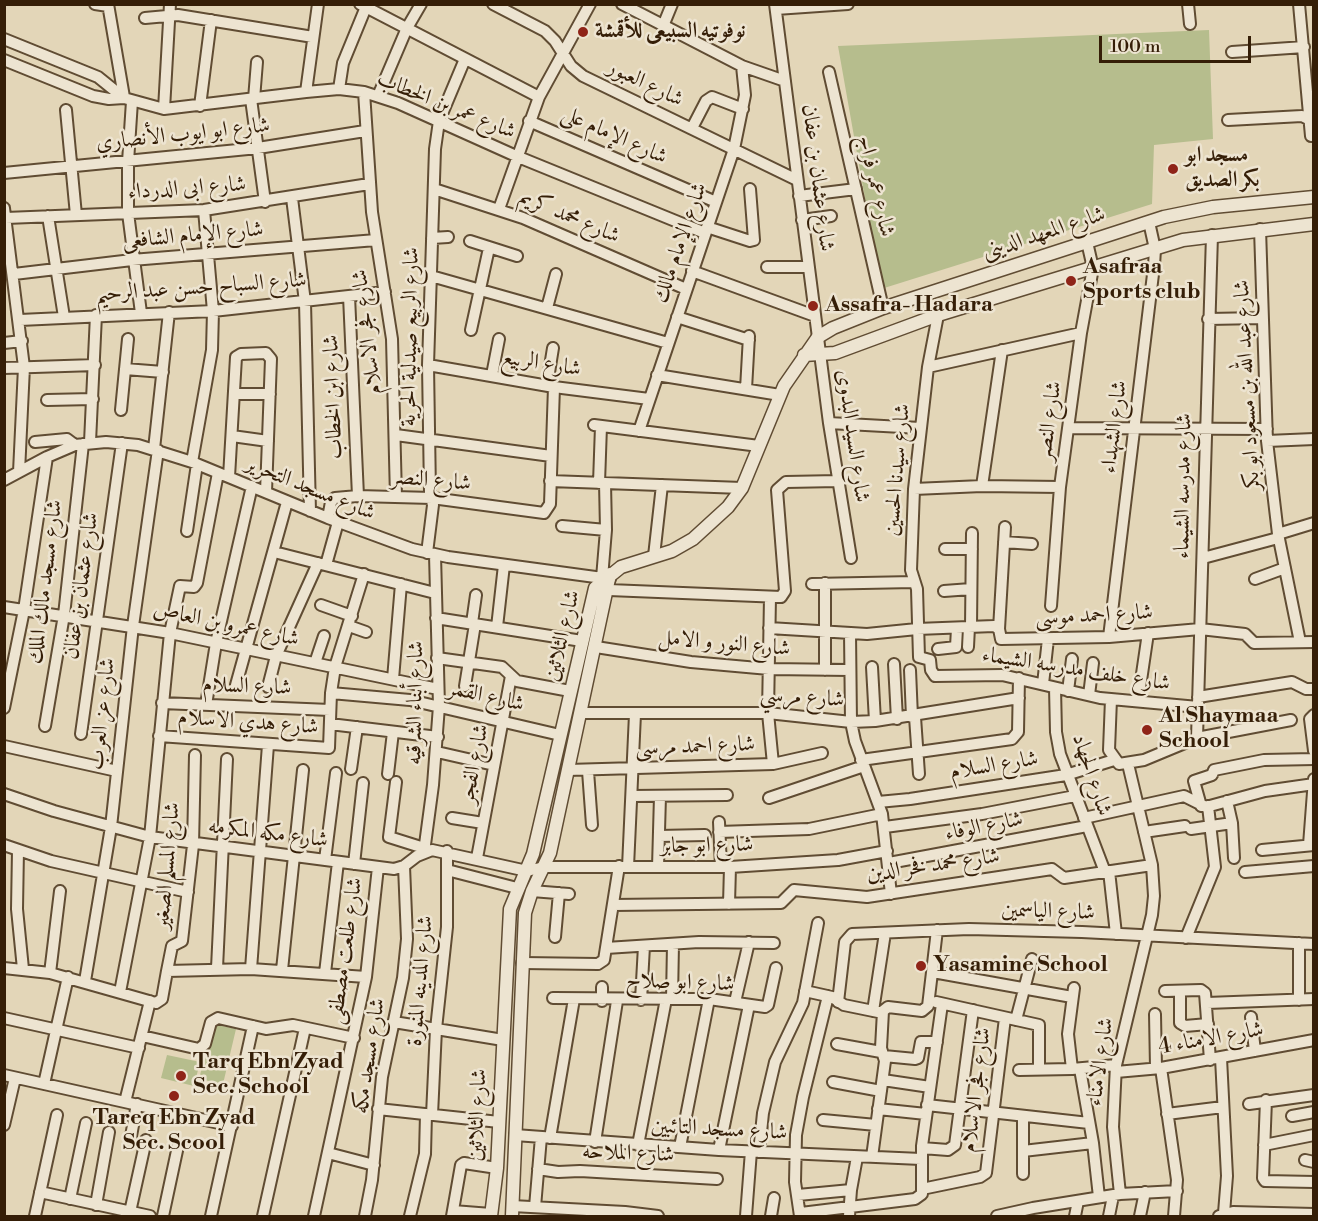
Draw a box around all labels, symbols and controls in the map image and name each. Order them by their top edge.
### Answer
place label: نوفوتيه السبيعى للأقمشة [595,19,746,45]
scale bar [1102,24,1254,62]
marker: نوفوتيه السبيعى للأقمشة [576,25,590,39]
text: 100 m [1110,35,1161,58]
street label: شارع العبور [603,54,687,114]
street label: شارع عمر بن الخطاب [373,66,519,146]
street label: شارع الإمام على [557,101,671,171]
street label: شارع عثمان بن عفان [795,103,839,253]
street label: شارع ابو ايوب الأنصاري [95,113,271,157]
street label: شارع عمر فراج [850,133,900,239]
place label: مسجد ابو بكر الصديق [1185,143,1260,194]
marker: مسجد ابو بكر الصديق [1166,162,1180,176]
street label: شارع ابى الدرداء [127,172,247,206]
street label: شارع الإمام مالك [648,179,714,307]
street label: شارع محمد كريم [515,184,623,250]
street label: شارع المعهد الدينى [979,202,1109,266]
street label: شارع الإمام الشافعى [121,217,265,255]
street label: شارع الربيع صيدلية الحرية [396,247,426,427]
place label: Asafraa Sports club [1083,255,1201,306]
street label: شارع السباح حسن عبد الرحيم [94,267,308,309]
street label: شارع فجر الاسلام [347,268,389,396]
marker: Asafraa Sports club [1064,274,1078,288]
street label: شارع عبد الله بن مسعود ابو بكر [1229,279,1267,491]
place label: Assafra- Hadara [825,293,993,319]
marker: Assafra- Hadara [806,299,820,313]
street label: شارع ابن الخطاب [319,334,349,460]
street label: شارع الربيع [499,345,583,383]
street label: شارع السيد البدوى [830,368,874,504]
street label: شارع الشهداء [1096,379,1134,475]
street label: شارع النصر [1031,380,1069,462]
street label: شارع سيدنا الحسين [879,403,917,537]
street label: شارع مدرسه الشيماء [1170,413,1198,559]
street label: شارع مسجد التحرير [241,451,379,527]
street label: شارع النصر [390,464,472,498]
street label: شارع مسجد مالك الملك [23,498,69,666]
street label: شارع عثمان بن عفان [59,511,105,661]
street label: شارع الثلاثين [539,588,587,684]
street label: شارع عمرو بن العاص [151,597,301,653]
street label: شارع احمد موسى [1034,600,1154,632]
street label: شارع النور و الامل [657,625,791,663]
street label: شارع أبناء الشرقيه [402,641,430,765]
street label: شارع خلف مدرسه الشيماء [980,642,1172,698]
street label: شارع عز العرب [84,657,122,771]
street label: شارع السلام [202,672,292,702]
street label: شارع القمر [445,675,527,719]
street label: شارع مرسي [759,682,845,714]
place label: Al Shaymaa School [1159,704,1278,756]
street label: شارع هدي الاسلام [177,705,319,741]
street label: شارع الفجر [454,722,496,806]
marker: Al Shaymaa School [1140,723,1154,737]
street label: شارع الجهاد [1065,731,1117,819]
street label: شارع احمد مرسى [635,732,755,762]
street label: شارع السلام [948,746,1040,786]
street label: شارع المسلم الصغير [149,801,187,931]
street label: شارع الوفاء [943,807,1025,847]
street label: شارع مكه المكرمه [207,814,329,854]
street label: شارع ابو جابر [660,832,754,860]
street label: شارع محمد فخر الدين [865,844,1001,888]
street label: شارع طلعت مصطفى [323,876,369,1026]
street label: شارع الياسمين [1001,897,1095,927]
street label: شارع المدينه المنورة [402,915,440,1047]
place label: Yasamine School [933,953,1108,979]
marker: Yasamine School [914,959,928,973]
street label: شارع ابو صلاح [625,968,735,998]
street label: شارع مسجد مكه [348,996,392,1116]
street label: شارع الامناء [1082,1016,1120,1108]
street label: شارع الامناء 4 [1156,1017,1266,1061]
street label: شارع فجر الاسلام [956,1026,998,1154]
place label: Tarq Ebn Zyad Sec. School [193,1050,344,1102]
street label: شارع الثلاثين [462,1068,494,1162]
marker: Tarq Ebn Zyad Sec. School [174,1069,188,1083]
marker: Tareq Ebn Zyad Sec. Scool [167,1089,181,1103]
place label: Tareq Ebn Zyad Sec. Scool [93,1106,255,1158]
street label: شارع مسجد التائبين [650,1113,788,1147]
street label: شارع الملاحه [581,1139,675,1169]

